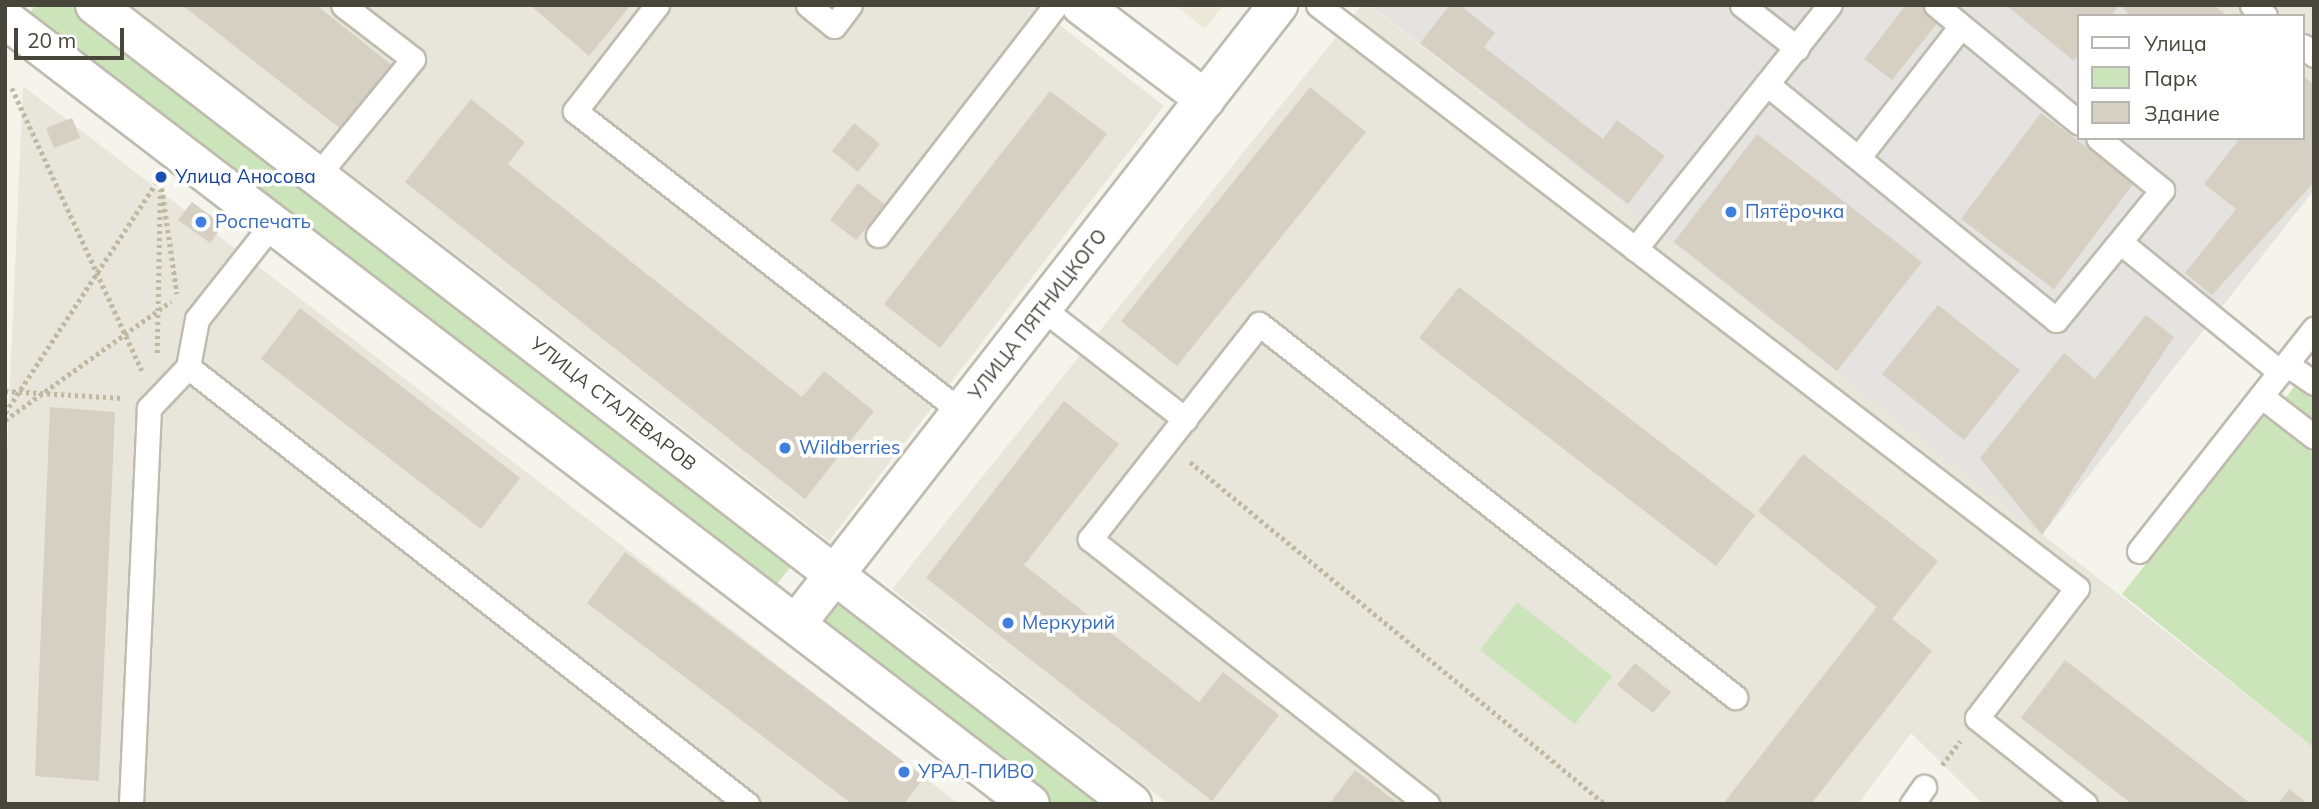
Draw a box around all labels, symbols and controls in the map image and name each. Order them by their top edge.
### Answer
scale bar [18,14,128,58]
legend [2078,14,2305,140]
text: 20 m [27,27,76,53]
text: Улица [2144,30,2207,56]
text: Парк [2144,65,2197,91]
text: Здание [2144,100,2220,126]
place label: Улица Аносова [175,166,316,188]
marker: Улица Аносова [153,169,169,185]
place label: Пятёрочка [1745,201,1844,223]
marker: Пятёрочка [1723,204,1739,220]
place label: Роспечать [215,211,311,233]
marker: Роспечать [193,214,209,230]
street label: УЛИЦА ПЯТНИЦКОГО [964,225,1112,405]
street label: УЛИЦА СТАЛЕВАРОВ [526,332,700,476]
place label: Wildberries [799,437,900,459]
marker: Wildberries [777,440,793,456]
place label: Меркурий [1022,612,1115,634]
marker: Меркурий [1000,615,1016,631]
place label: УРАЛ-ПИВО [918,761,1034,783]
marker: УРАЛ-ПИВО [896,764,912,780]

